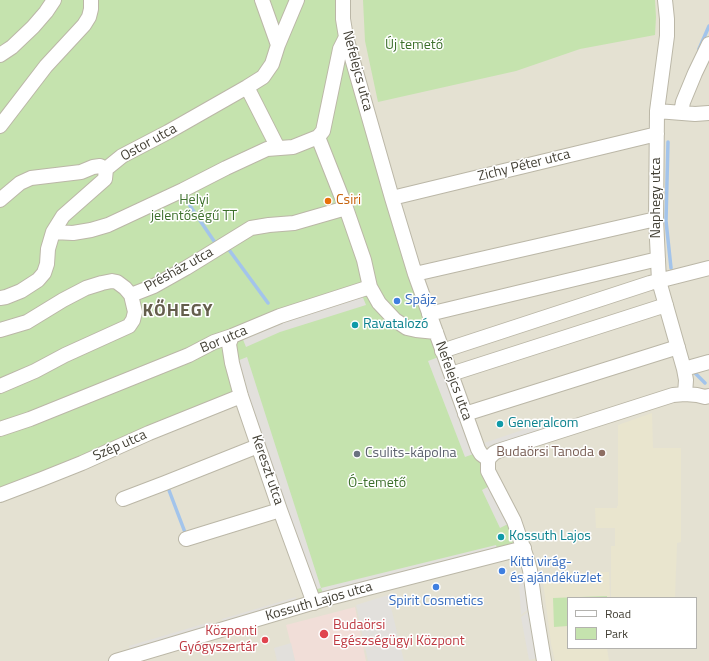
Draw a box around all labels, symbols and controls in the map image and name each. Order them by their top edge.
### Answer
street label: Nefelejcs utca [338,29,376,113]
park label: Új temető [385,38,443,54]
street label: Ostor utca [118,121,180,165]
street label: Zichy Péter utca [476,146,572,186]
street label: Naphegy utca [649,158,665,238]
park label: Helyi jelentőségű TT [151,193,237,226]
place label: Csiri [336,193,361,209]
marker: Csiri [323,196,333,206]
street label: Présház utca [142,244,216,296]
place label: Spájz [405,293,436,309]
marker: Spájz [392,296,402,306]
district label: KŐHEGY [142,301,214,323]
place label: Ravatalozó [363,317,428,333]
marker: Ravatalozó [350,320,360,330]
street label: Bor utca [198,323,250,357]
street label: Nefelejcs utca [431,339,475,423]
place label: Generalcom [508,416,578,432]
marker: Generalcom [495,419,505,429]
street label: Szép utca [91,427,149,465]
street label: Kereszt utca [247,433,287,507]
place label: Budaörsi Tanoda [496,445,594,461]
place label: Csulits-kápolna [365,446,456,462]
marker: Budaörsi Tanoda [597,448,607,458]
marker: Csulits-kápolna [352,449,362,459]
park label: Ó-temető [348,476,406,492]
place label: Kossuth Lajos [509,529,591,545]
marker: Kossuth Lajos [496,532,506,542]
place label: Kitti virág- és ajándéküzlet [510,555,601,588]
marker: Kitti virág- és ajándéküzlet [497,566,507,576]
street label: Kossuth Lajos utca [264,579,374,625]
marker: Spirit Cosmetics [431,582,441,592]
place label: Spirit Cosmetics [389,594,483,610]
legend [567,597,697,649]
text: Road [605,604,631,623]
place label: Budaörsi Egészségügyi Központ [333,618,465,650]
place label: Központi Gyógyszertár [179,624,257,656]
text: Park [605,624,628,643]
marker: Budaörsi Egészségügyi Központ [318,628,330,640]
marker: Központi Gyógyszertár [260,635,270,645]

